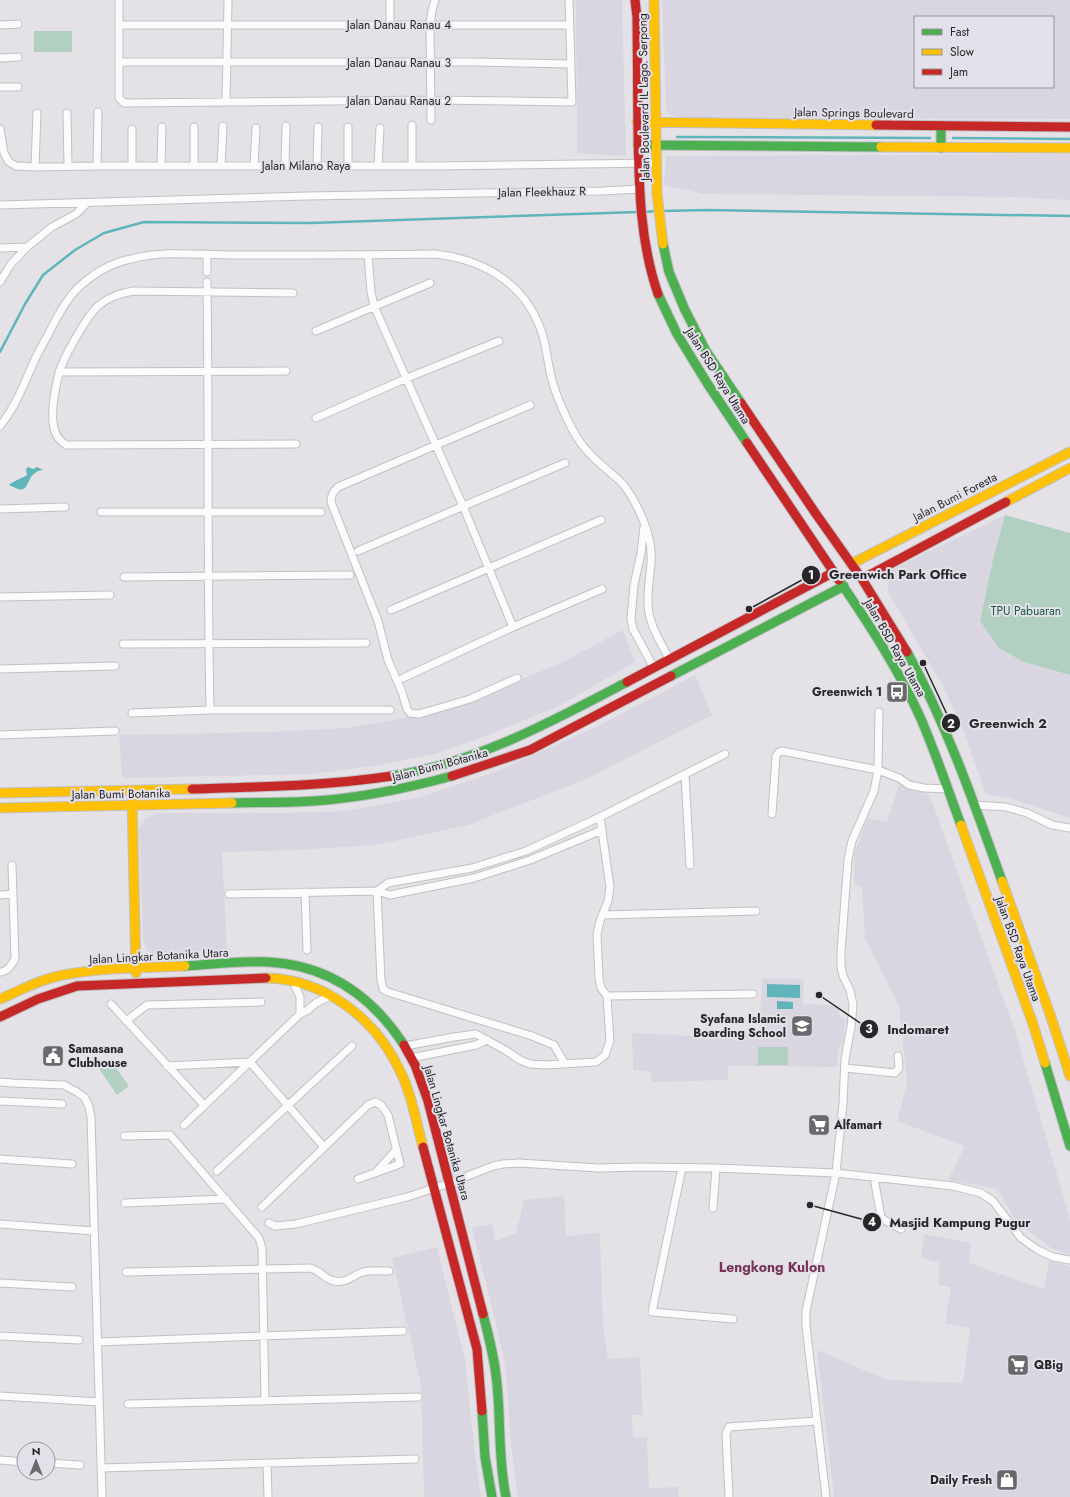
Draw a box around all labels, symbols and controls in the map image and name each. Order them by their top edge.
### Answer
street label: Jalan Boulevard IL Lago. Serpong [634,13,654,183]
street label: Jalan Danau Ranau 4 [345,16,451,34]
legend [914,16,1054,88]
text: Fast [950,23,969,41]
text: Slow [950,43,975,61]
street label: Jalan Danau Ranau 3 [345,54,451,72]
text: Jam [948,63,968,81]
street label: Jalan Danau Ranau 2 [345,92,451,110]
street label: Jalan Springs Boulevard [792,103,914,123]
street label: Jalan Milano Raya [260,157,350,175]
street label: Jalan Fleekhauz R [496,182,586,202]
street label: Jalan BSD Raya Utama [680,323,755,428]
street label: Jalan Bumi Foresta [908,468,1000,527]
callout: Greenwich Park Office [801,562,975,587]
text: Greenwich Park Office [829,565,967,584]
text: 1 [808,566,814,584]
street label: Jalan BSD Raya Utama [859,594,931,701]
park label: TPU Pabuaran [991,602,1061,620]
bus stop icon: Greenwich 1 [884,679,910,705]
place label: Greenwich 1 [812,683,882,701]
callout: Greenwich 2 [941,711,1055,736]
text: Greenwich 2 [969,714,1047,733]
text: 2 [947,715,955,733]
street label: Jalan Bumi Botanika [388,743,490,787]
street label: Jalan Bumi Botanika [70,784,171,804]
street label: Jalan BSD Raya Utama [990,892,1045,1004]
street label: Jalan Lingkar Botanika Utara [87,943,229,969]
place label: Syafana Islamic Boarding School [693,1010,786,1042]
school or university icon: Syafana Islamic Boarding School [789,1013,815,1039]
callout: Indomaret [859,1017,957,1042]
text: 3 [865,1020,873,1038]
text: Indomaret [887,1020,950,1039]
place label: Samasana Clubhouse [68,1040,127,1072]
public building icon: Samasana Clubhouse [40,1043,66,1069]
street label: Jalan Lingkar Botanika Utara [419,1062,475,1203]
supermarket icon: Alfamart [806,1112,832,1138]
place label: Alfamart [833,1116,882,1134]
callout: Masjid Kampung Pugur [862,1210,1039,1235]
text: 4 [868,1213,876,1231]
text: Masjid Kampung Pugur [889,1213,1031,1232]
district label: Lengkong Kulon [719,1257,825,1277]
supermarket icon: QBig [1005,1352,1031,1378]
place label: QBig [1034,1356,1063,1374]
north arrow [16,1441,56,1481]
text: N [32,1443,40,1459]
shop icon: Daily Fresh [994,1467,1020,1493]
place label: Daily Fresh [930,1471,992,1489]

